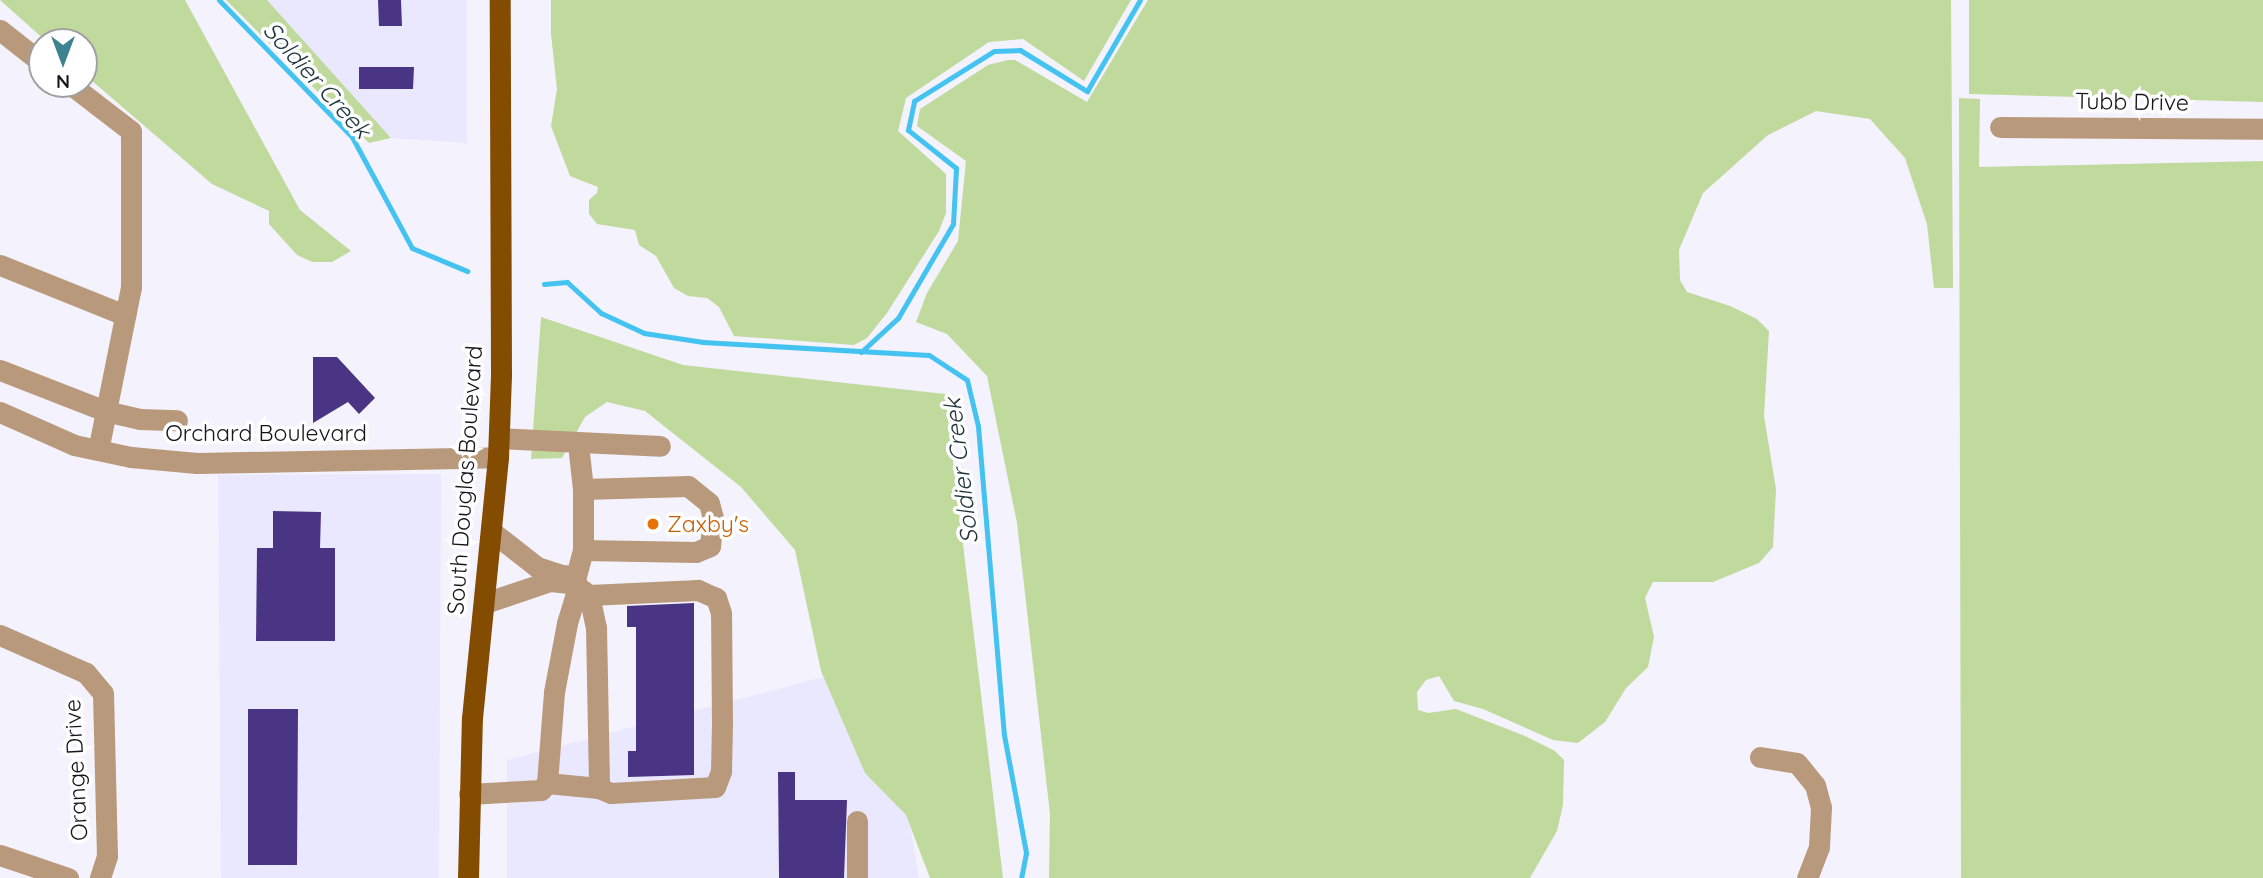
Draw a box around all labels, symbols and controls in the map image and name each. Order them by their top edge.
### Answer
water label: Soldier Creek [257,16,377,144]
north arrow [28,28,98,98]
text: N [56,70,70,94]
street label: Tubb Drive [2075,87,2189,117]
street label: South Douglas Boulevard [442,345,488,615]
water label: Soldier Creek [938,396,984,546]
street label: Orchard Boulevard [165,419,367,447]
place label: Zaxby's [667,510,749,538]
marker: Zaxby's [645,516,661,532]
street label: Orange Drive [59,698,93,842]

